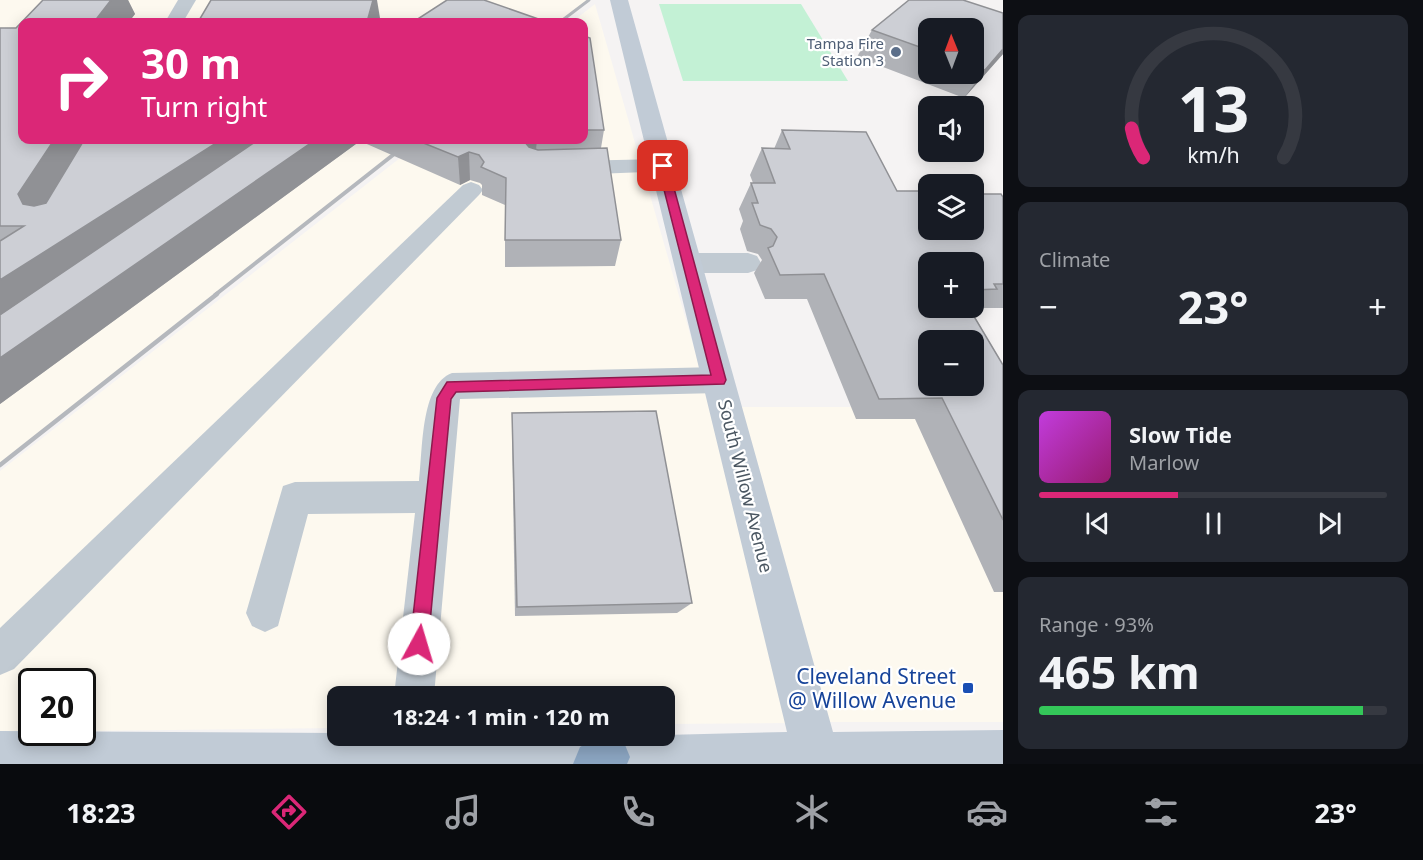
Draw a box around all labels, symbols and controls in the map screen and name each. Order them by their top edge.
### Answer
north arrow [918,18,984,84]
map controls [918,18,984,396]
place label: Tampa Fire Station 3 [807,33,884,70]
text: 30 m [141,34,241,91]
icon: right [42,42,120,120]
marker: Tampa Fire Station 3 [889,45,903,59]
text: 13 [1177,65,1249,150]
text: Turn right [141,88,267,125]
button: sound [918,96,984,162]
pin [637,140,688,191]
text: km/h [1187,141,1239,170]
icon: arrive [646,149,679,182]
button: layers [918,174,984,240]
text: Climate [1039,246,1110,273]
button: + [918,252,984,318]
text: 23° [1178,276,1248,337]
text: − [1039,284,1058,329]
text: + [1368,284,1387,329]
button: − [918,330,984,396]
street label: South Willow Avenue [713,397,779,575]
text: Slow Tide [1129,419,1232,449]
text: Marlow [1129,449,1199,476]
icon: previous [1081,507,1114,540]
icon: pause [1197,507,1230,540]
icon: next [1313,507,1346,540]
text: Range · 93% [1039,611,1154,638]
position arrow [387,612,451,676]
text: 465 km [1039,641,1200,702]
place label: Cleveland Street @ Willow Avenue [788,662,956,714]
speed limit sign: 20 [18,668,96,746]
marker: Cleveland Street @ Willow Avenue [961,681,975,695]
text: 18:24 · 1 min · 120 m [392,701,610,731]
icon: directions [268,791,310,833]
icon: music [442,791,484,833]
icon: phone [617,791,659,833]
icon: climate [791,791,833,833]
icon: car [966,791,1008,833]
icon: filters [1140,791,1182,833]
text: 18:23 [66,794,136,831]
text: 23° [1314,794,1357,831]

